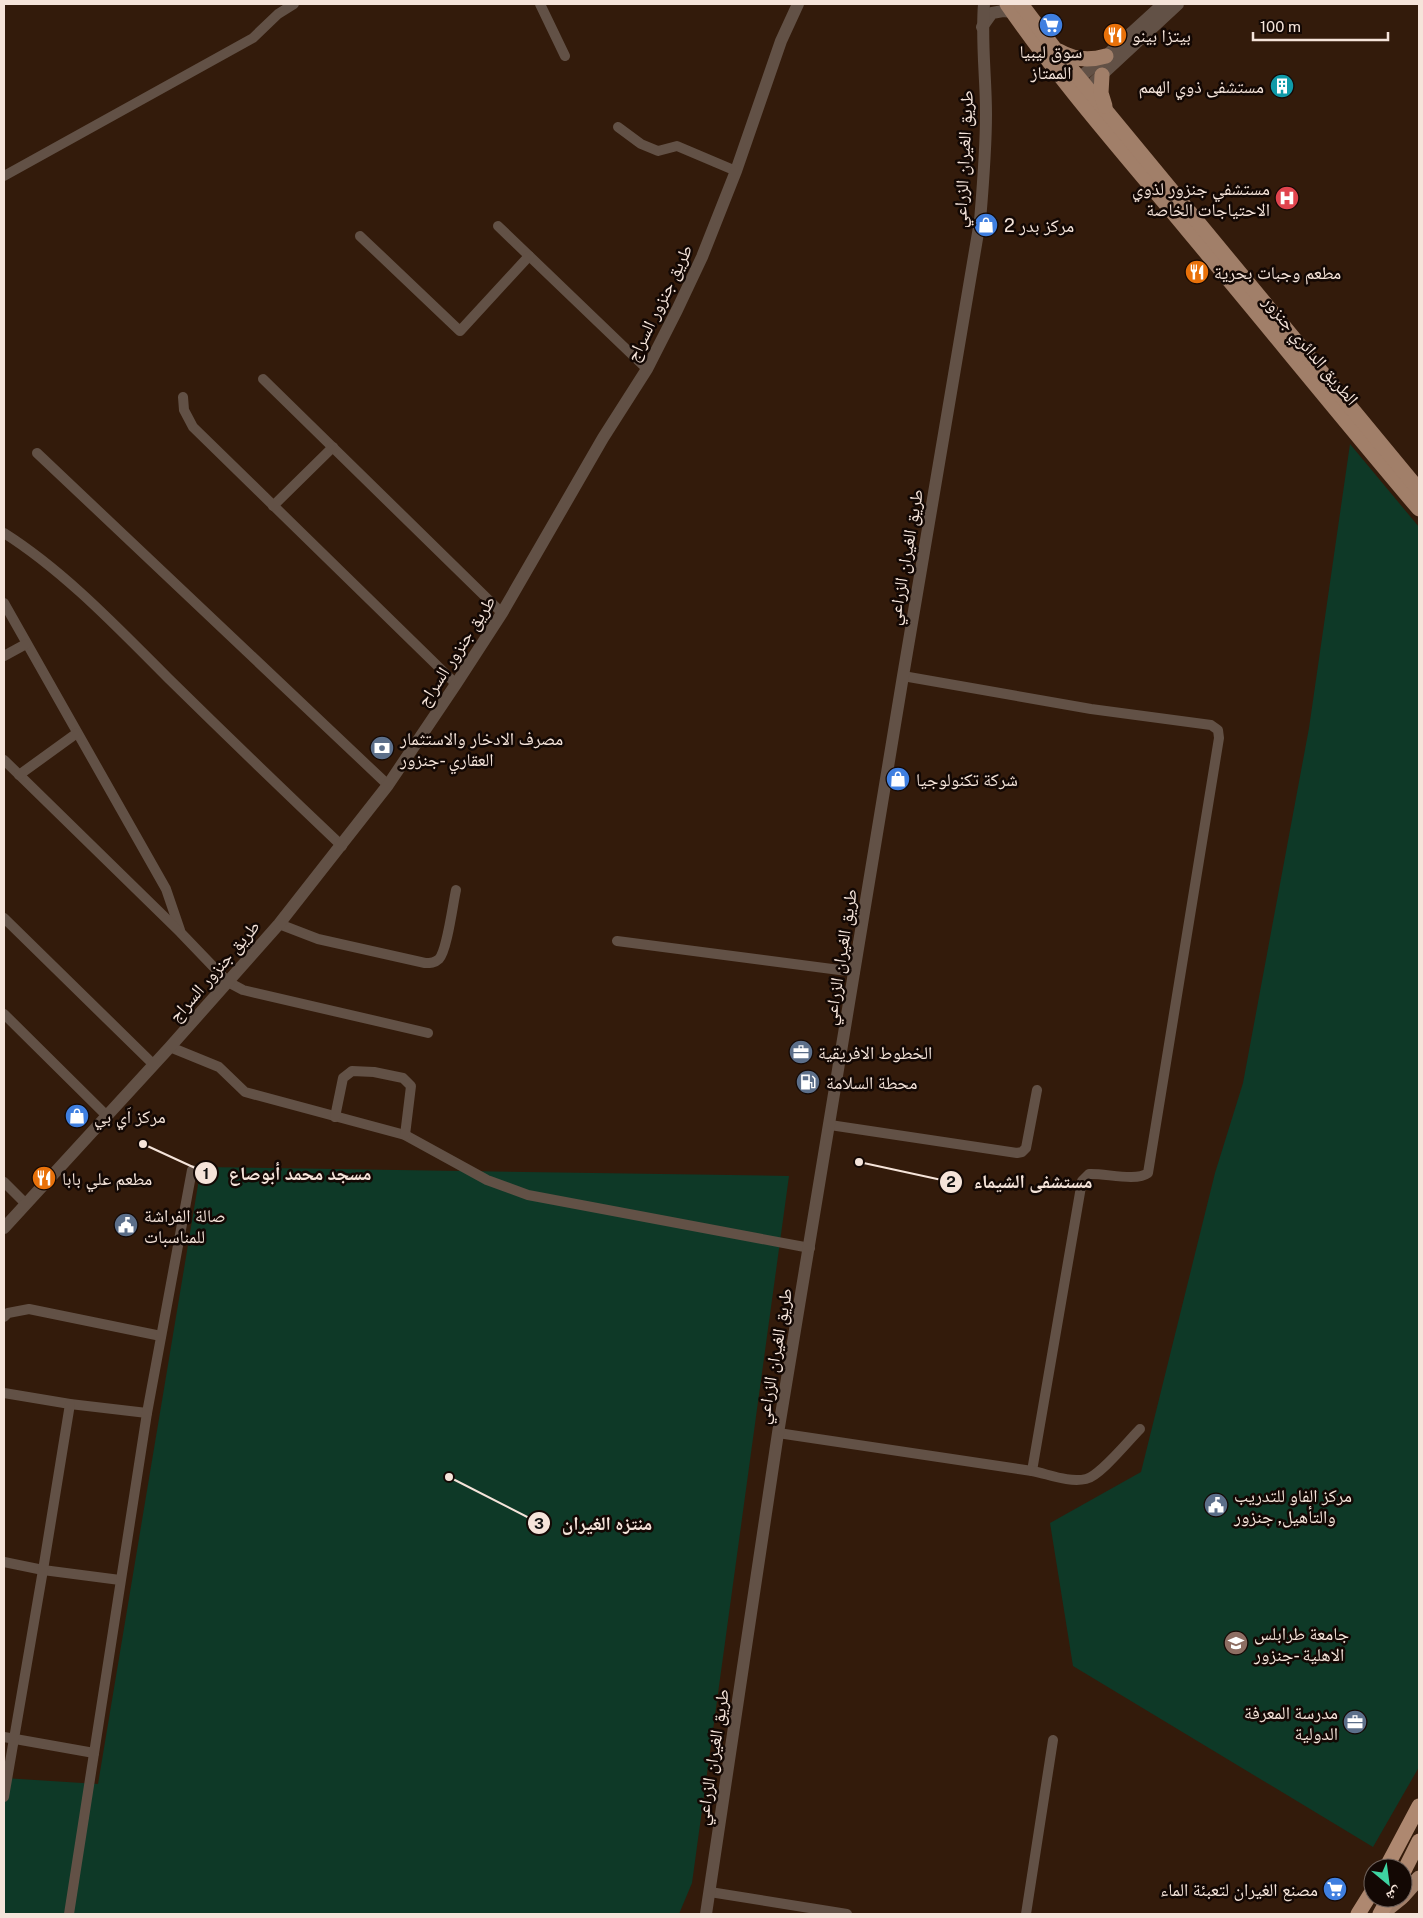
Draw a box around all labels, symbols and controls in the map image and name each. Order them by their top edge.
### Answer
scale bar [1253,10,1388,42]
supermarket icon: سوق ليبيا الممتاز [1038,12,1064,38]
text: 100 m [1260,18,1301,35]
restaurant icon: بيتزا بينو [1102,22,1128,48]
place label: بيتزا بينو [1132,25,1191,46]
place label: سوق ليبيا الممتاز [1020,41,1082,83]
building icon: مستشفى ذوي الهمم [1269,73,1295,99]
place label: مستشفى ذوي الهمم [1138,76,1264,101]
street label: طريق الغيران الزراعي [949,90,982,229]
place label: مستشفي جنزور لذوي الاحتياجات الخاصة [1132,178,1270,220]
hospital icon: مستشفي جنزور لذوي الاحتياجات الخاصة [1274,185,1300,211]
shop icon: مركز بدر 2 [973,212,999,238]
place label: مركز بدر 2 [1004,215,1074,236]
street label: طريق جنزور السراج [622,241,698,366]
restaurant icon: مطعم وجبات بحرية [1184,259,1210,285]
place label: مطعم وجبات بحرية [1214,262,1341,285]
street label: الطريق الدائري جنزور [1255,290,1363,412]
street label: طريق الغيران الزراعي [883,487,932,627]
street label: طريق جنزور السراج [412,592,501,711]
place label: مصرف الادخار والاستثمار العقاري -جنزور [399,728,563,774]
bank icon: مصرف الادخار والاستثمار العقاري -جنزور [369,735,395,761]
shop icon: شركة تكنولوجيا [885,766,911,792]
place label: شركة تكنولوجيا [916,769,1018,790]
street label: طريق الغيران الزراعي [819,887,866,1027]
street label: طريق جنزور السراج [164,916,265,1028]
office icon: الخطوط الافريقية [788,1039,814,1065]
place label: الخطوط الافريقية [818,1042,932,1063]
fuel station icon: محطة السلامة [795,1069,821,1095]
place label: محطة السلامة [826,1072,917,1093]
shop icon: مركز اَي بي [64,1103,90,1129]
place label: مركز اَي بي [94,1106,166,1131]
callout: مسجد محمد أبوصاع [193,1156,381,1190]
text: مسجد محمد أبوصاع [229,1162,371,1186]
restaurant icon: مطعم علي بابا [31,1165,57,1191]
text: 1 [203,1165,209,1182]
callout: مستشفى الشيماء [938,1165,1102,1199]
place label: مطعم علي بابا [62,1168,152,1193]
text: مستشفى الشيماء [973,1170,1093,1193]
text: 2 [946,1173,956,1190]
place label: صالة الفراشة للمناسبات [144,1205,226,1247]
public building icon: صالة الفراشة للمناسبات [113,1212,139,1238]
street label: طريق الغيران الزراعي [752,1286,801,1426]
place label: مركز الفاو للتدريب والتأهيل, جنزور [1233,1485,1352,1528]
public building icon: مركز الفاو للتدريب والتأهيل, جنزور [1203,1492,1229,1518]
callout: منتزه الغيران [527,1506,662,1540]
text: منتزه الغيران [562,1512,652,1535]
text: 3 [534,1515,544,1532]
place label: جامعة طرابلس الاهلية -جنزور [1253,1623,1349,1665]
school or university icon: جامعة طرابلس الاهلية -جنزور [1223,1630,1249,1656]
street label: طريق الغيران الزراعي [691,1687,738,1827]
place label: مدرسة المعرفة الدولية [1244,1702,1338,1744]
office icon: مدرسة المعرفة الدولية [1342,1709,1368,1735]
north arrow [1363,1858,1413,1908]
supermarket icon: مصنع الغيران لتعبئة الماء [1322,1876,1348,1902]
place label: مصنع الغيران لتعبئة الماء [1160,1879,1318,1902]
text: ش [1383,1883,1405,1905]

